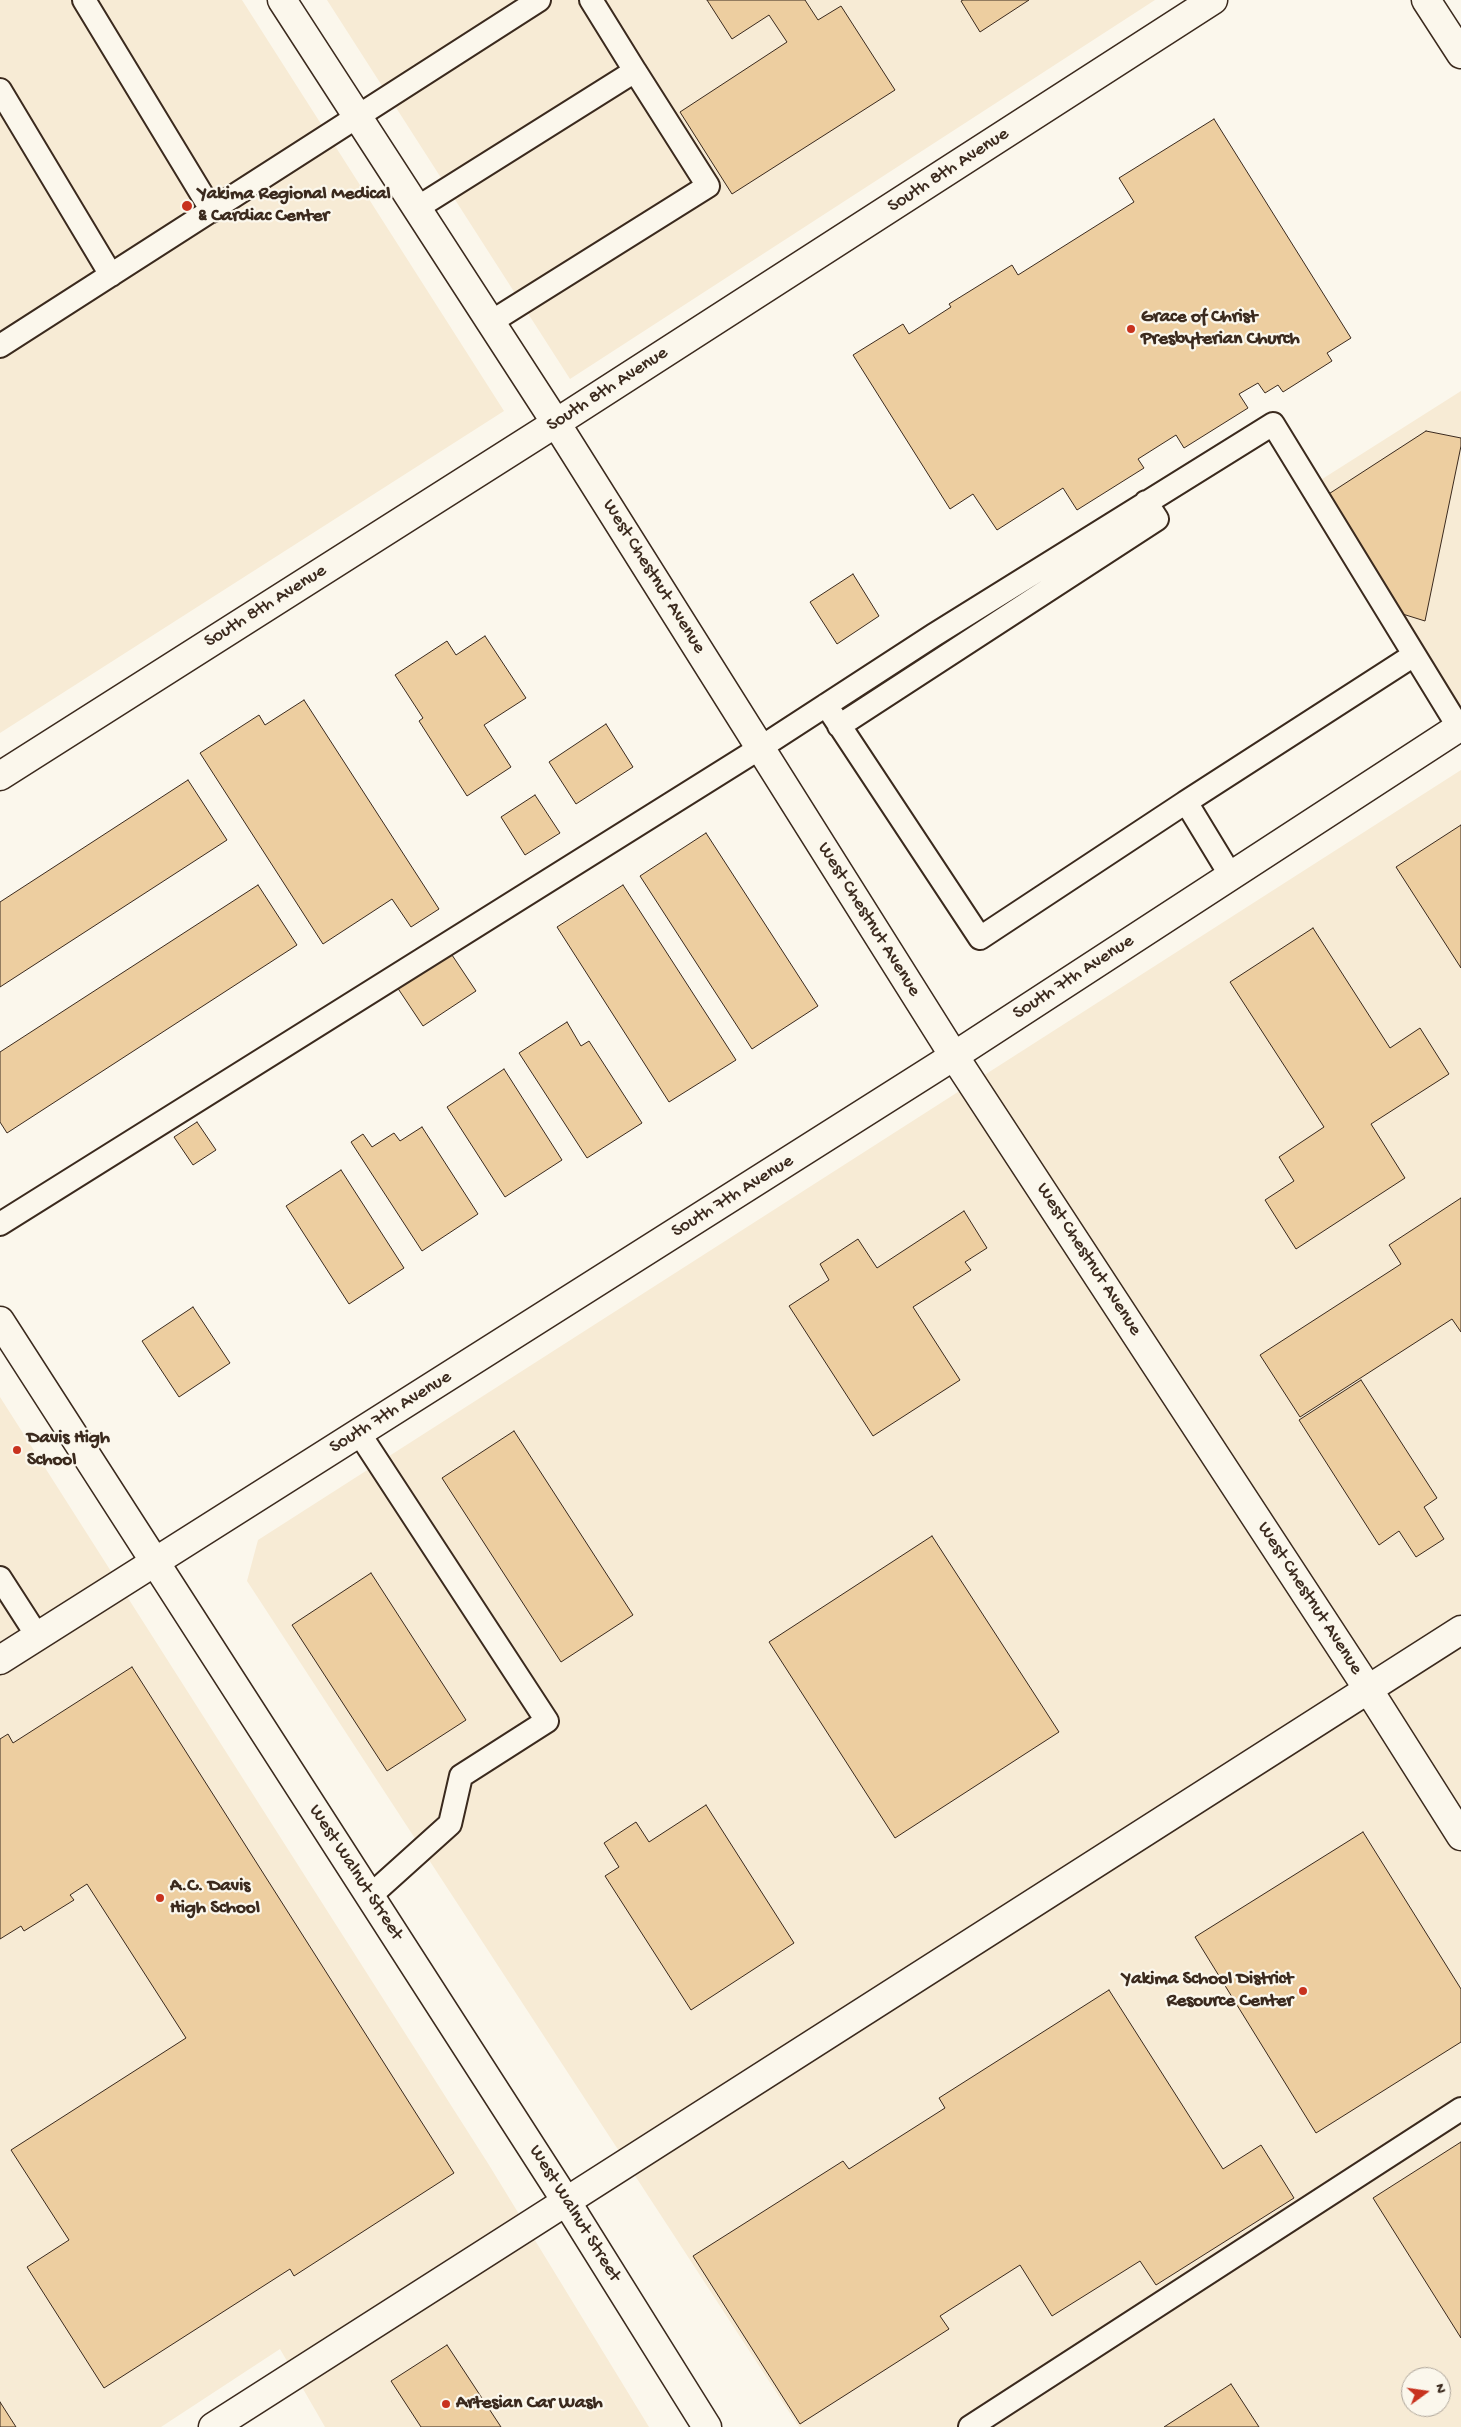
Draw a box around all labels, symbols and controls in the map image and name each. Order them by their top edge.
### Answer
street label: South 8th Avenue [884,123,1014,219]
place label: Yakima Regional Medical & Cardiac Center [198,184,391,228]
marker: Yakima Regional Medical & Cardiac Center [180,199,194,213]
place label: Grace of Christ Presbyterian Church [1141,307,1300,351]
marker: Grace of Christ Presbyterian Church [1125,323,1137,335]
street label: South 8th Avenue [543,342,673,438]
street label: West Chestnut Avenue [596,496,710,658]
street label: South 8th Avenue [201,560,331,654]
street label: West Chestnut Avenue [811,839,925,1001]
street label: South 7th Avenue [1009,930,1139,1026]
street label: South 7th Avenue [668,1150,798,1244]
street label: West Chestnut Avenue [1030,1179,1146,1341]
street label: South 7th Avenue [326,1366,456,1460]
place label: Davis High School [27,1428,110,1472]
marker: Davis High School [11,1444,23,1456]
street label: West Chestnut Avenue [1251,1518,1367,1680]
street label: West Walnut Street [303,1801,407,1945]
place label: A.C. Davis High School [170,1876,260,1920]
marker: A.C. Davis High School [154,1892,166,1904]
place label: Yakima School District Resource Center [1122,1969,1293,2013]
marker: Yakima School District Resource Center [1297,1985,1309,1997]
street label: West Walnut Street [523,2141,625,2287]
north arrow [1401,2367,1451,2417]
text: N [1431,2382,1449,2395]
place label: Artesian Car Wash [456,2393,603,2415]
marker: Artesian Car Wash [440,2398,452,2410]

